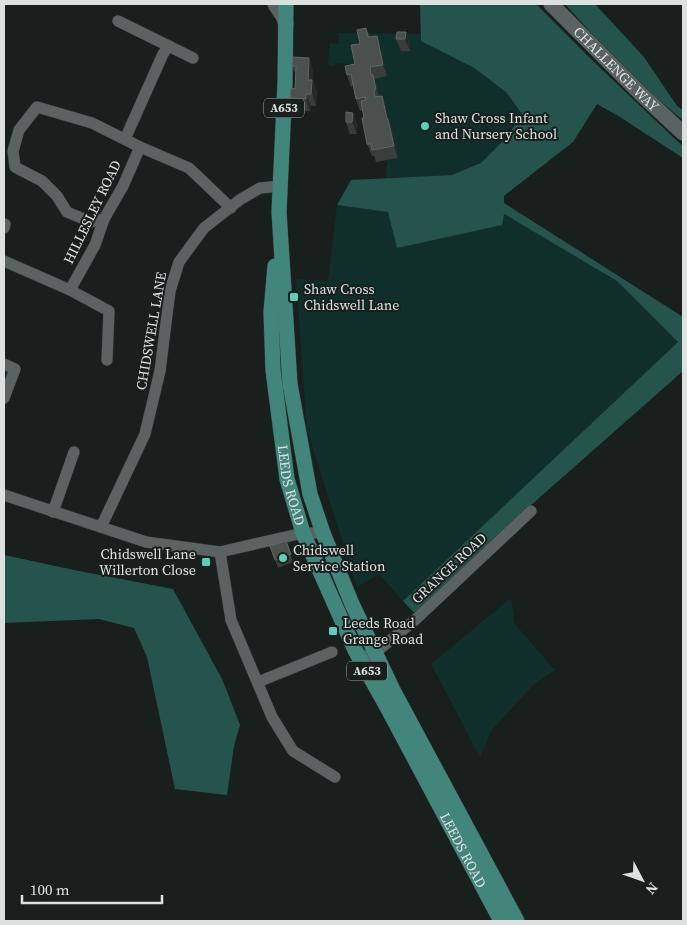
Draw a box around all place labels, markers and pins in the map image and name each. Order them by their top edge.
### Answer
place label: Shaw Cross Infant and Nursery School [435,108,557,144]
marker: Shaw Cross Infant and Nursery School [419,120,431,132]
place label: Shaw Cross Chidswell Lane [304,279,399,315]
marker: Shaw Cross Chidswell Lane [288,291,300,303]
place label: Chidswell Service Station [293,540,386,576]
place label: Chidswell Lane Willerton Close [99,544,196,580]
marker: Chidswell Service Station [277,552,289,564]
marker: Chidswell Lane Willerton Close [200,556,212,568]
place label: Leeds Road Grange Road [343,613,423,649]
marker: Leeds Road Grange Road [327,625,339,637]

